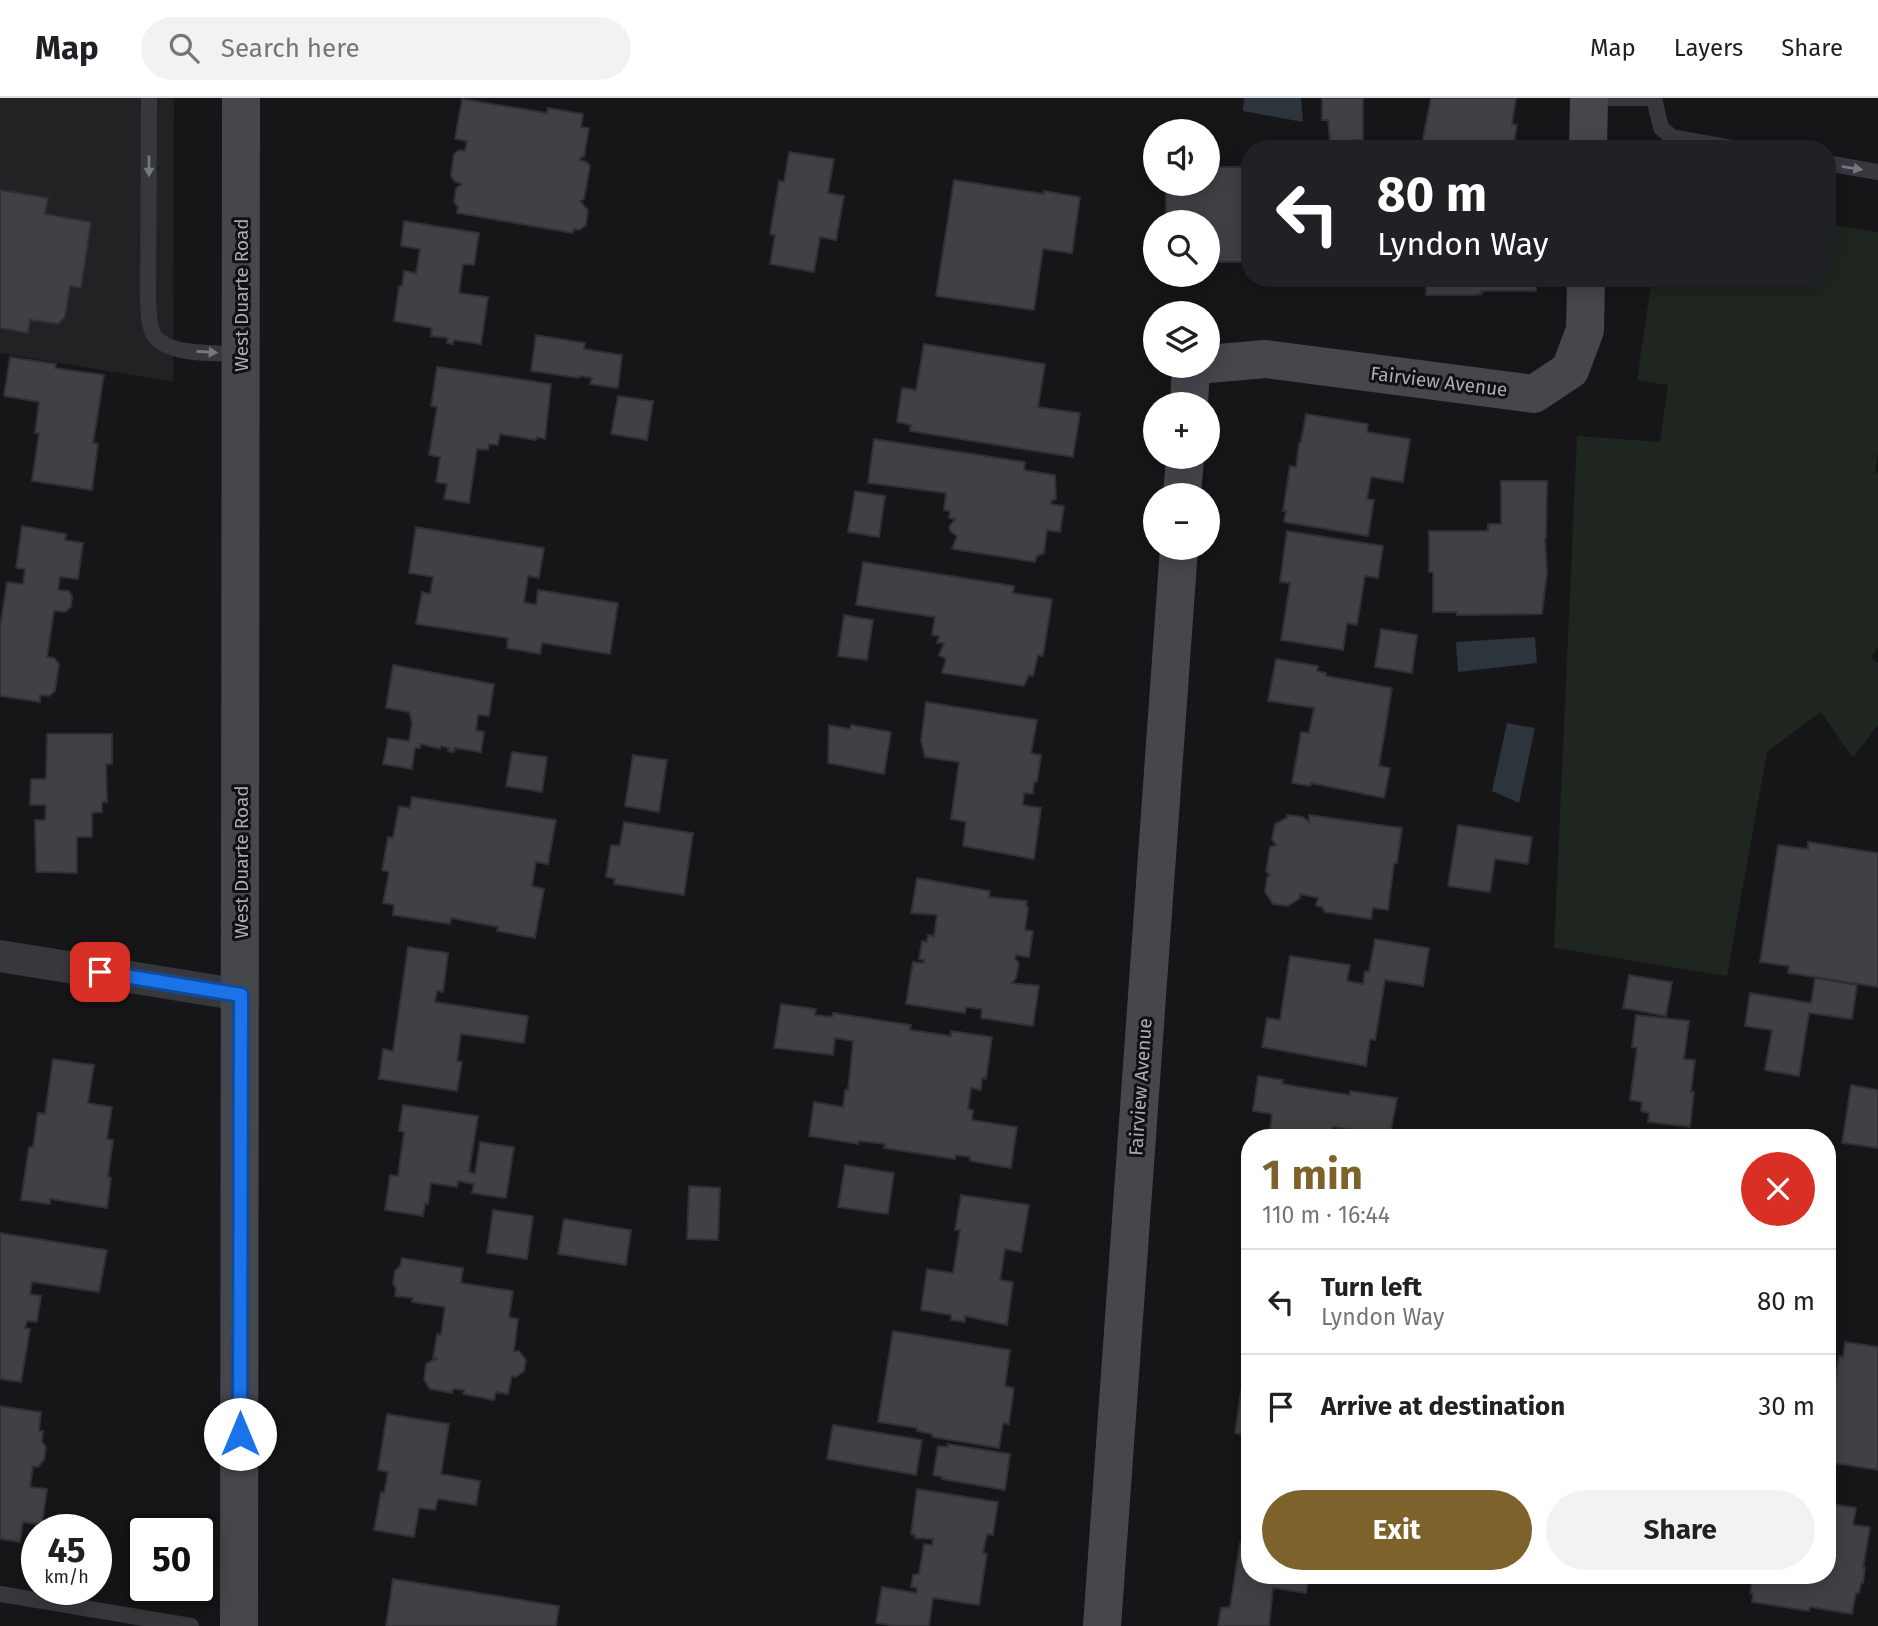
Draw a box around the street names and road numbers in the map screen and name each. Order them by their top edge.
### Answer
street label: West Duarte Road [230,218,253,372]
street label: Fairview Avenue [1369,362,1509,401]
street label: West Duarte Road [230,785,253,939]
street label: Fairview Avenue [1124,1017,1157,1157]

